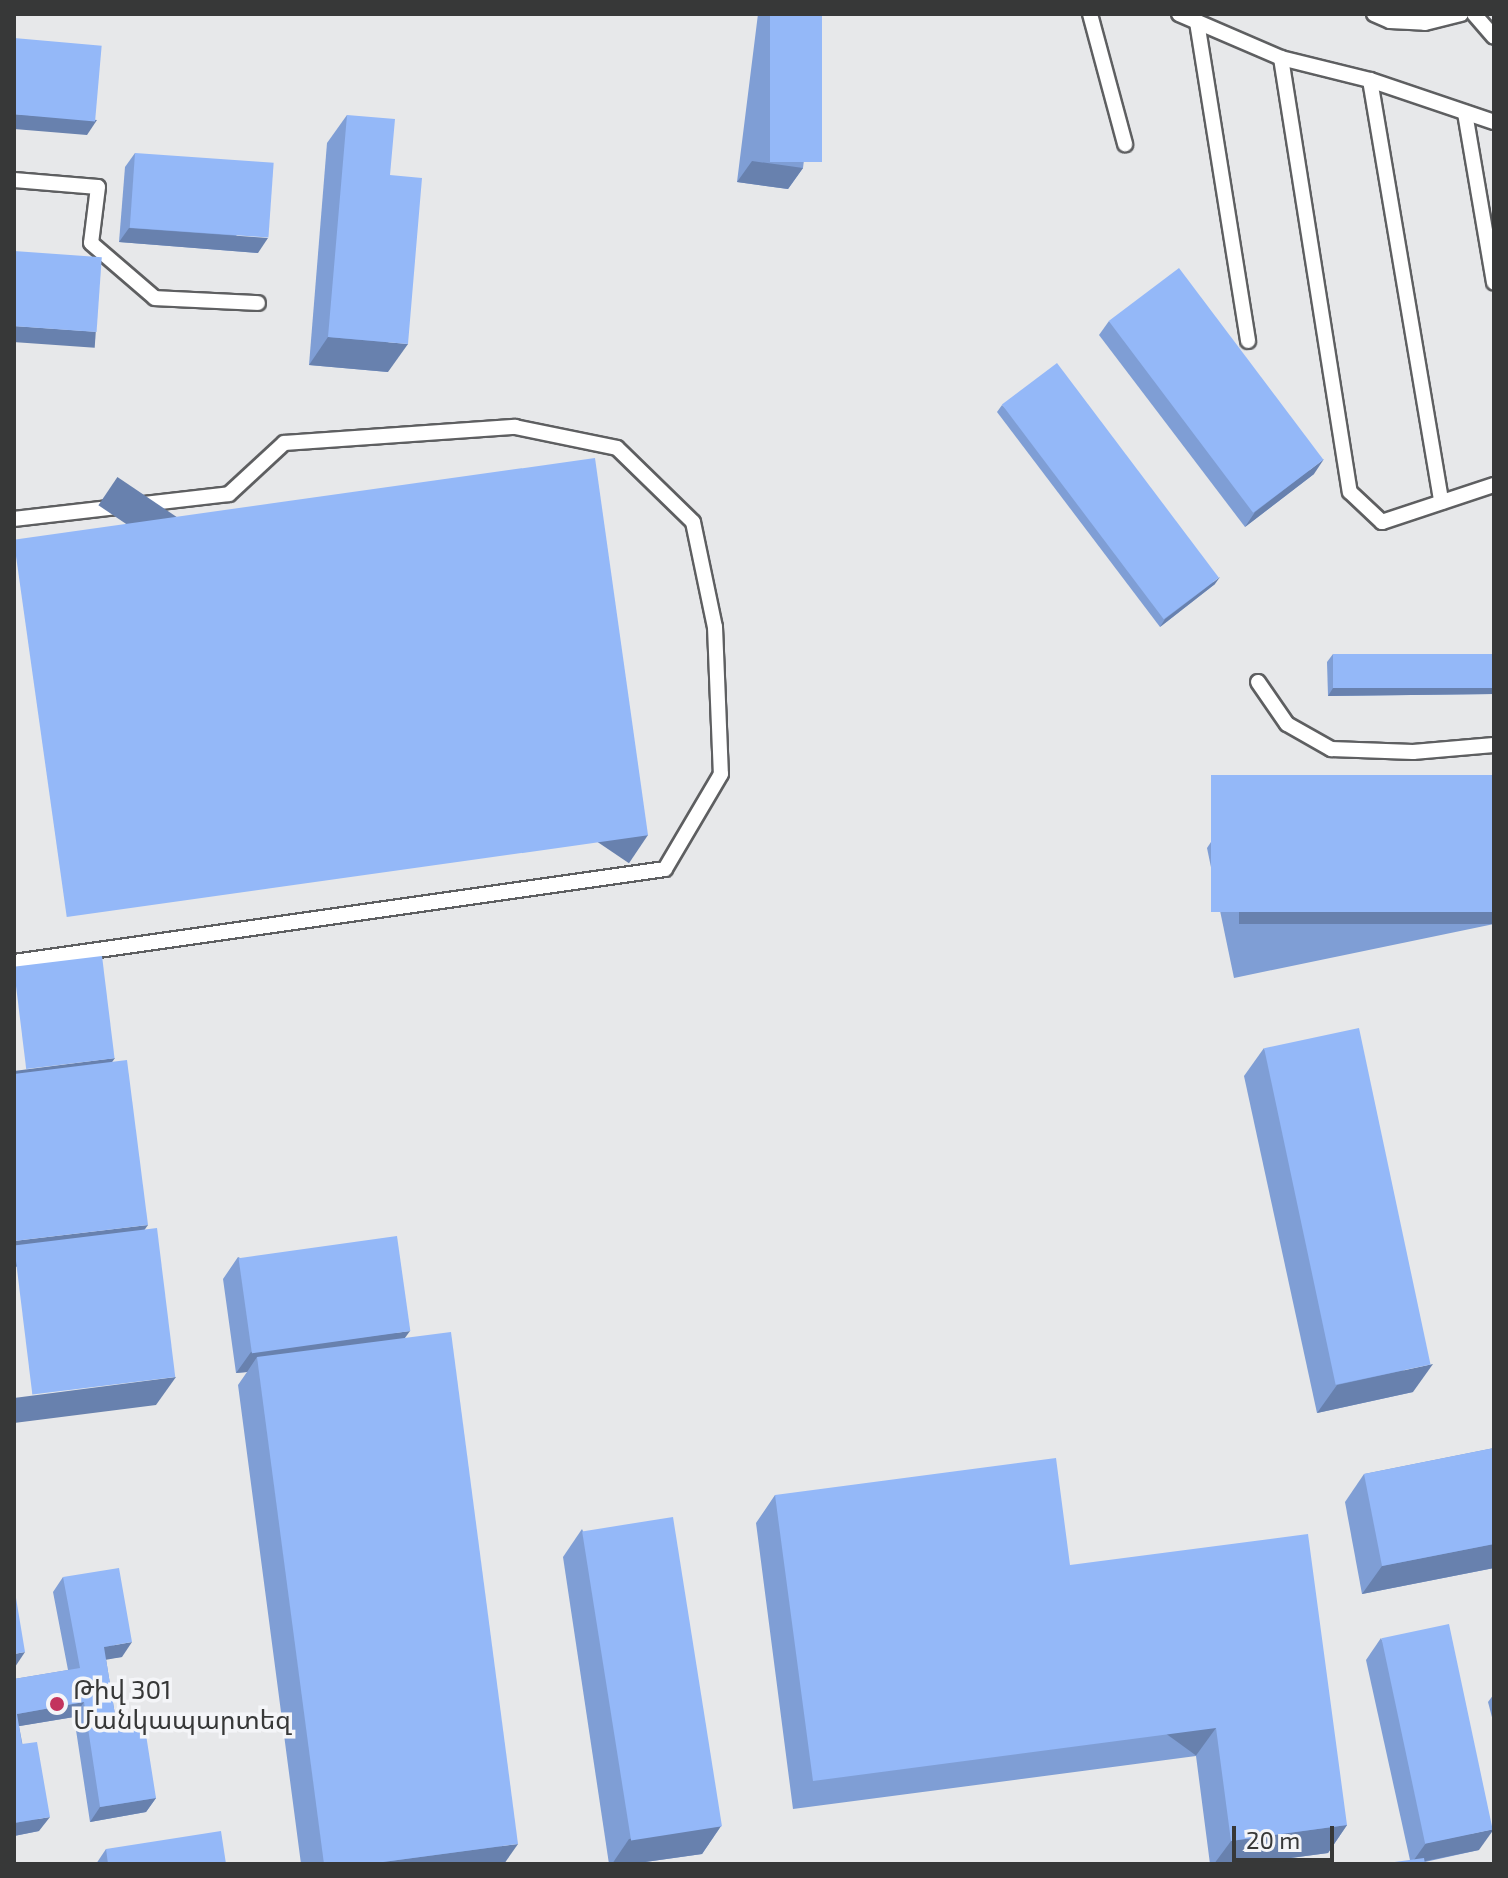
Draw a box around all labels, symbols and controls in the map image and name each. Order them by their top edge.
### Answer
place label: Թիվ 301 Մանկապարտեզ [73,1673,291,1734]
marker: Թիվ 301 Մանկապարտեզ [48,1695,66,1713]
scale bar [1236,1810,1338,1860]
text: 20 m [1246,1825,1300,1854]

